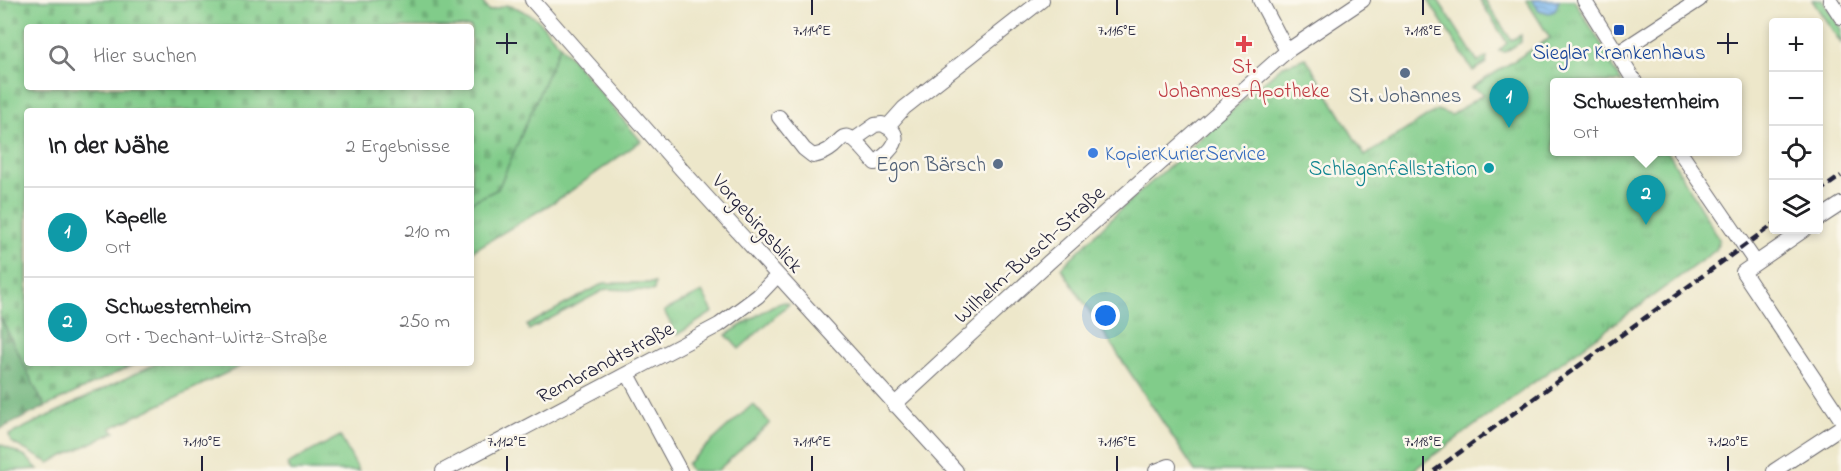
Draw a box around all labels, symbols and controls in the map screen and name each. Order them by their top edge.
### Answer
map controls [1769,18,1823,234]
button: + [1769,18,1823,72]
text: 7.114°E [793,20,831,42]
text: 7.116°E [1098,20,1136,42]
text: 7.118°E [1404,20,1442,42]
marker: Sieglar Krankenhaus [1612,23,1626,37]
search box [24,24,474,90]
marker: St. Johannes-Apotheke [1237,37,1251,51]
place label: Sieglar Krankenhaus [1532,39,1706,71]
icon: search [45,41,78,74]
text: Hier suchen [93,41,197,73]
place label: St. Johannes-Apotheke [1159,53,1330,107]
marker: St. Johannes [1398,66,1412,80]
button: − [1769,72,1823,126]
pin: 1 [1490,78,1528,128]
popup [1550,78,1742,156]
place label: St. Johannes [1349,82,1461,112]
text: Schwesternheim [1573,87,1719,119]
text: Ort [1573,119,1599,148]
button: locate [1769,126,1823,180]
text: In der Nähe [48,128,169,166]
text: 2 Ergebnisse [345,133,450,162]
place label: KopierKurierService [1105,140,1266,170]
marker: KopierKurierService [1086,146,1100,160]
place label: Egon Bärsch [876,151,986,183]
place label: Schlaganfallstation [1309,155,1477,187]
marker: Egon Bärsch [991,157,1005,171]
marker: Schlaganfallstation [1482,161,1496,175]
street label: Vorgebirgsblick [702,167,810,282]
pin: 2 [1626,176,1666,225]
street label: Wilhelm-Busch-Straße [948,179,1113,332]
button: layers [1769,180,1823,234]
text: Kapelle [105,202,167,234]
text: 1 [64,218,71,247]
text: 210 m [405,218,450,247]
text: Ort [105,234,131,263]
text: Schwesternheim [105,292,251,324]
your location [1091,301,1120,330]
text: 2 [63,308,72,337]
text: 250 m [399,308,450,337]
street label: Rembrandtstraße [532,315,680,413]
text: Ort · Dechant-Wirtz-Straße [105,324,327,353]
text: 7.110°E [183,431,221,453]
text: 7.112°E [487,431,527,453]
text: 7.114°E [793,431,831,453]
text: 7.116°E [1098,431,1136,453]
text: 7.118°E [1404,431,1442,453]
text: 7.120°E [1707,431,1749,453]

